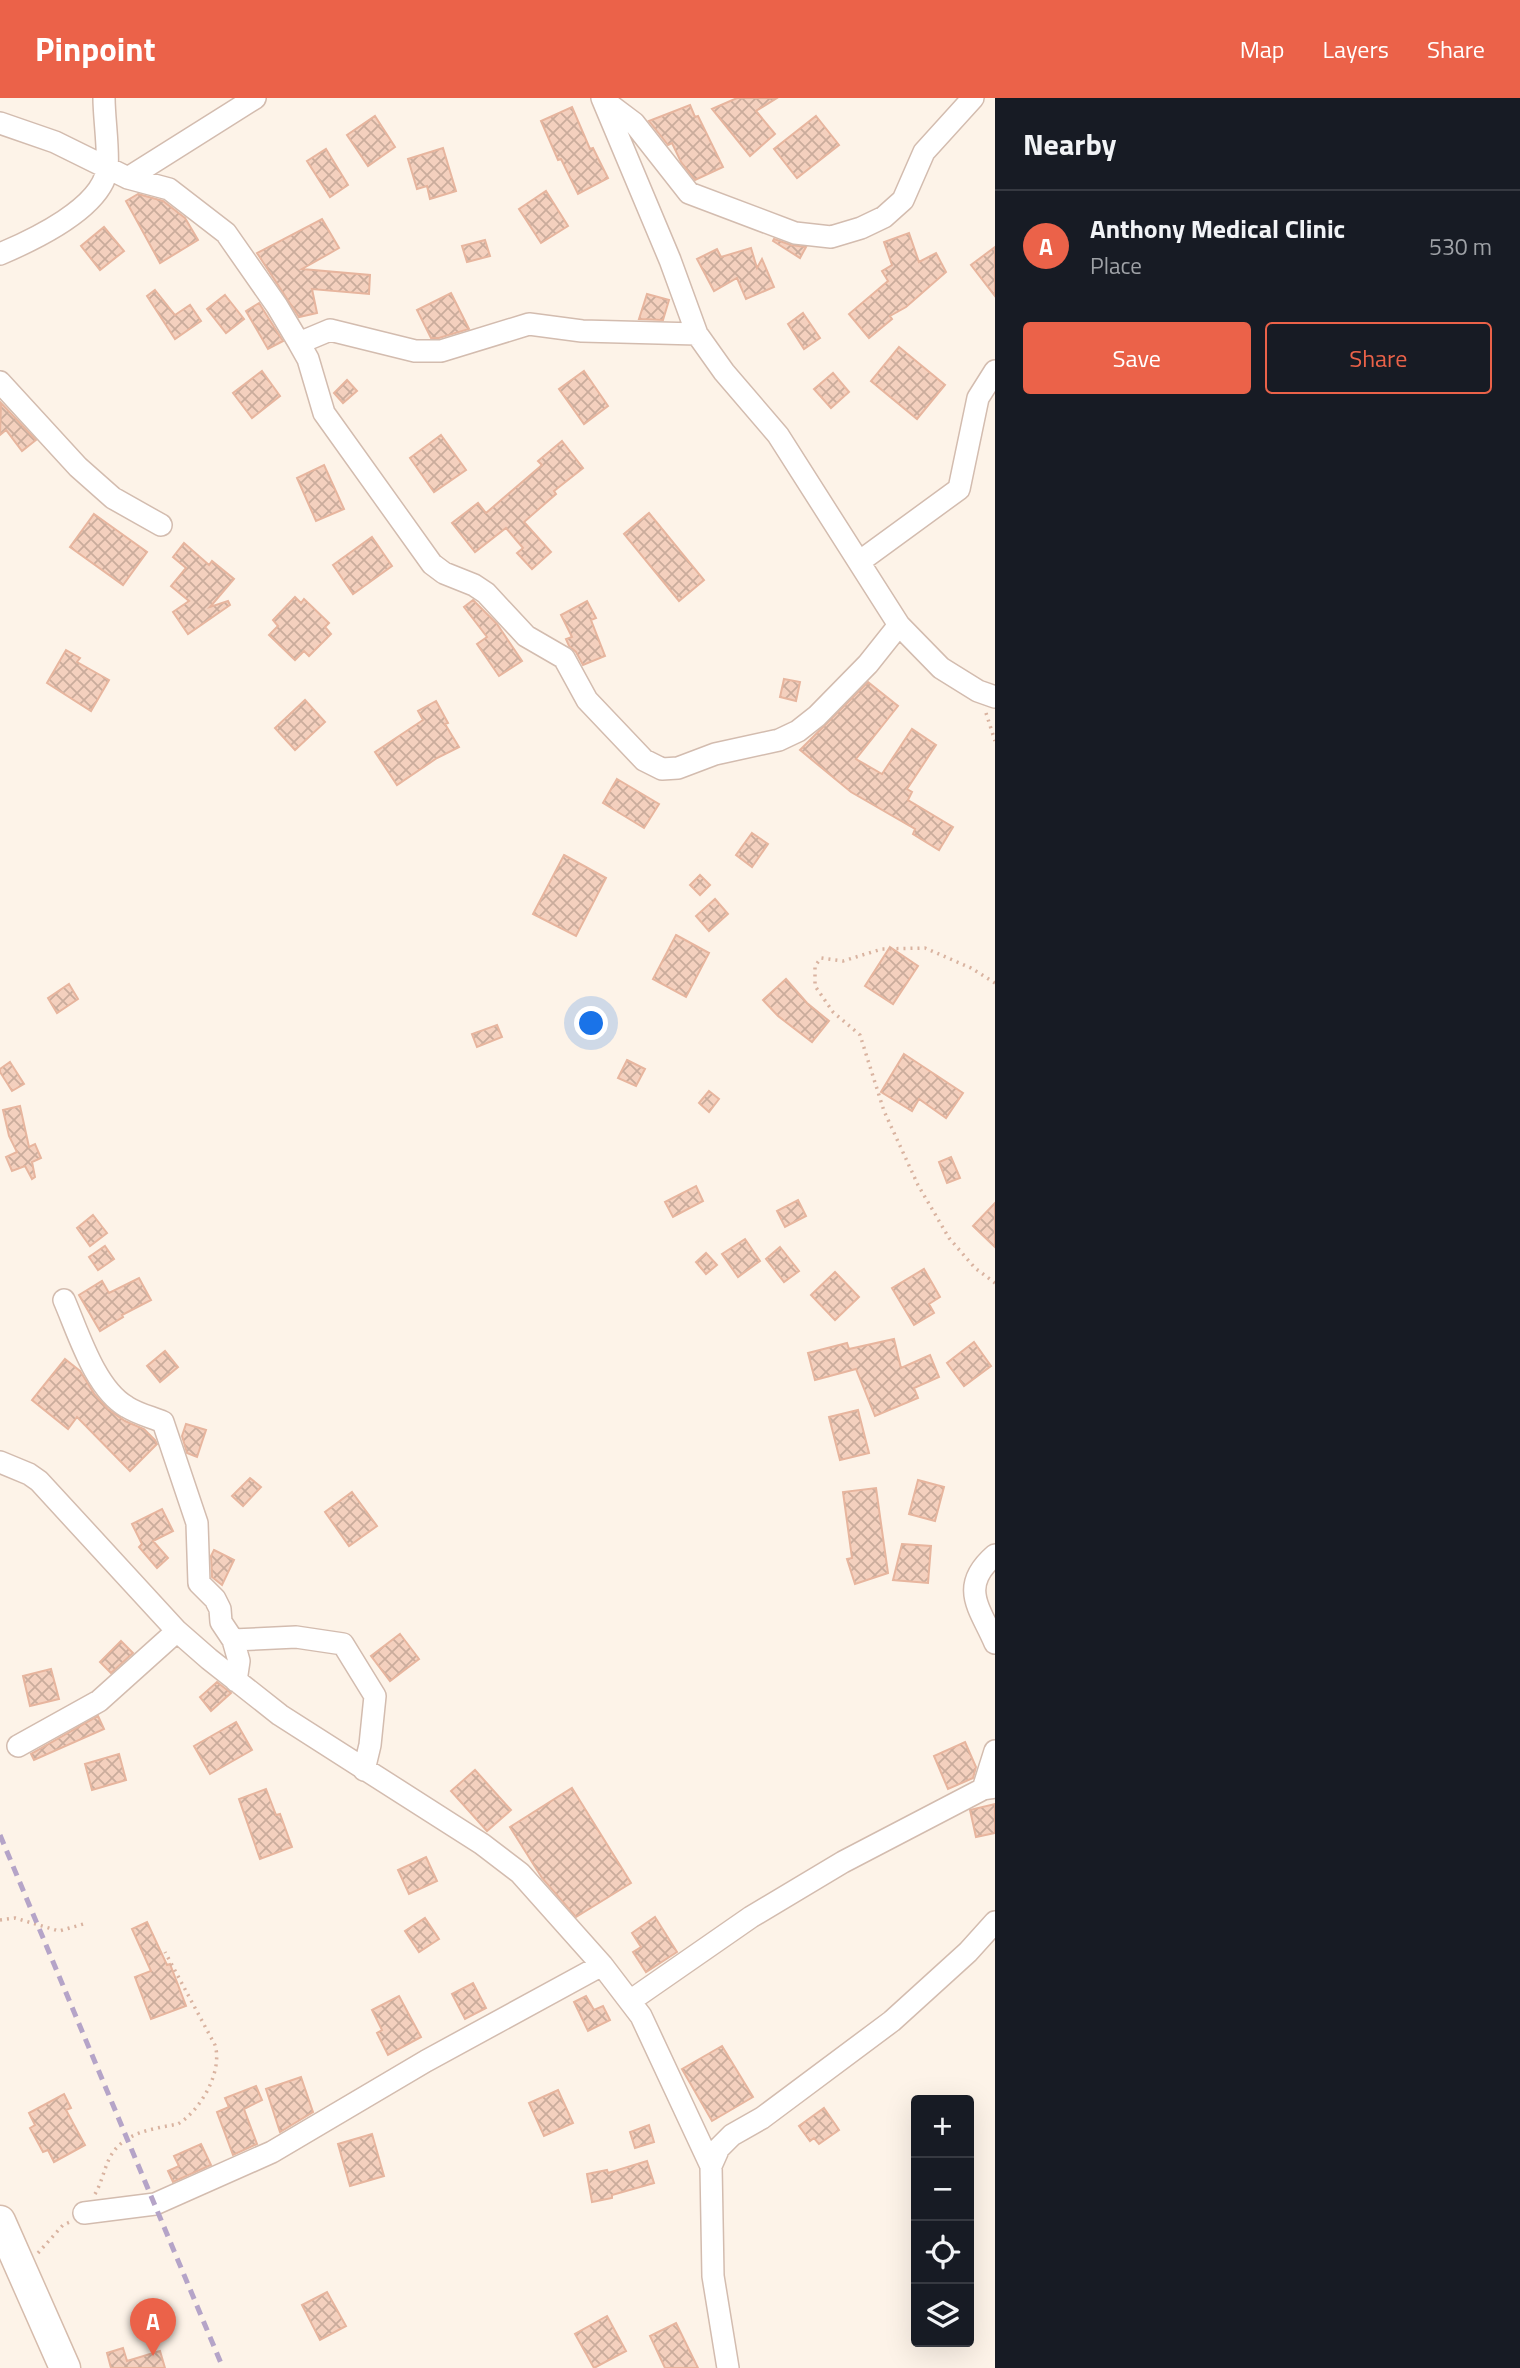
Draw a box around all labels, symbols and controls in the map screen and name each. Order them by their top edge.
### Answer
text: Pinpoint [35,24,155,74]
text: Map [1240,31,1285,67]
text: Layers [1323,31,1389,67]
text: Share [1427,31,1485,67]
text: Nearby [1023,121,1116,167]
text: Anthony Medical Clinic [1090,209,1345,248]
text: A [1039,229,1053,264]
text: 530 m [1429,229,1492,264]
text: Place [1090,248,1142,283]
button: Save [1023,322,1251,394]
button: Share [1265,322,1492,394]
your location [574,1006,608,1040]
map controls [911,2095,974,2347]
button: + [911,2095,974,2158]
button: − [911,2158,974,2221]
button: locate [911,2221,974,2284]
button: layers [911,2284,974,2347]
pin: A [130,2298,176,2356]

